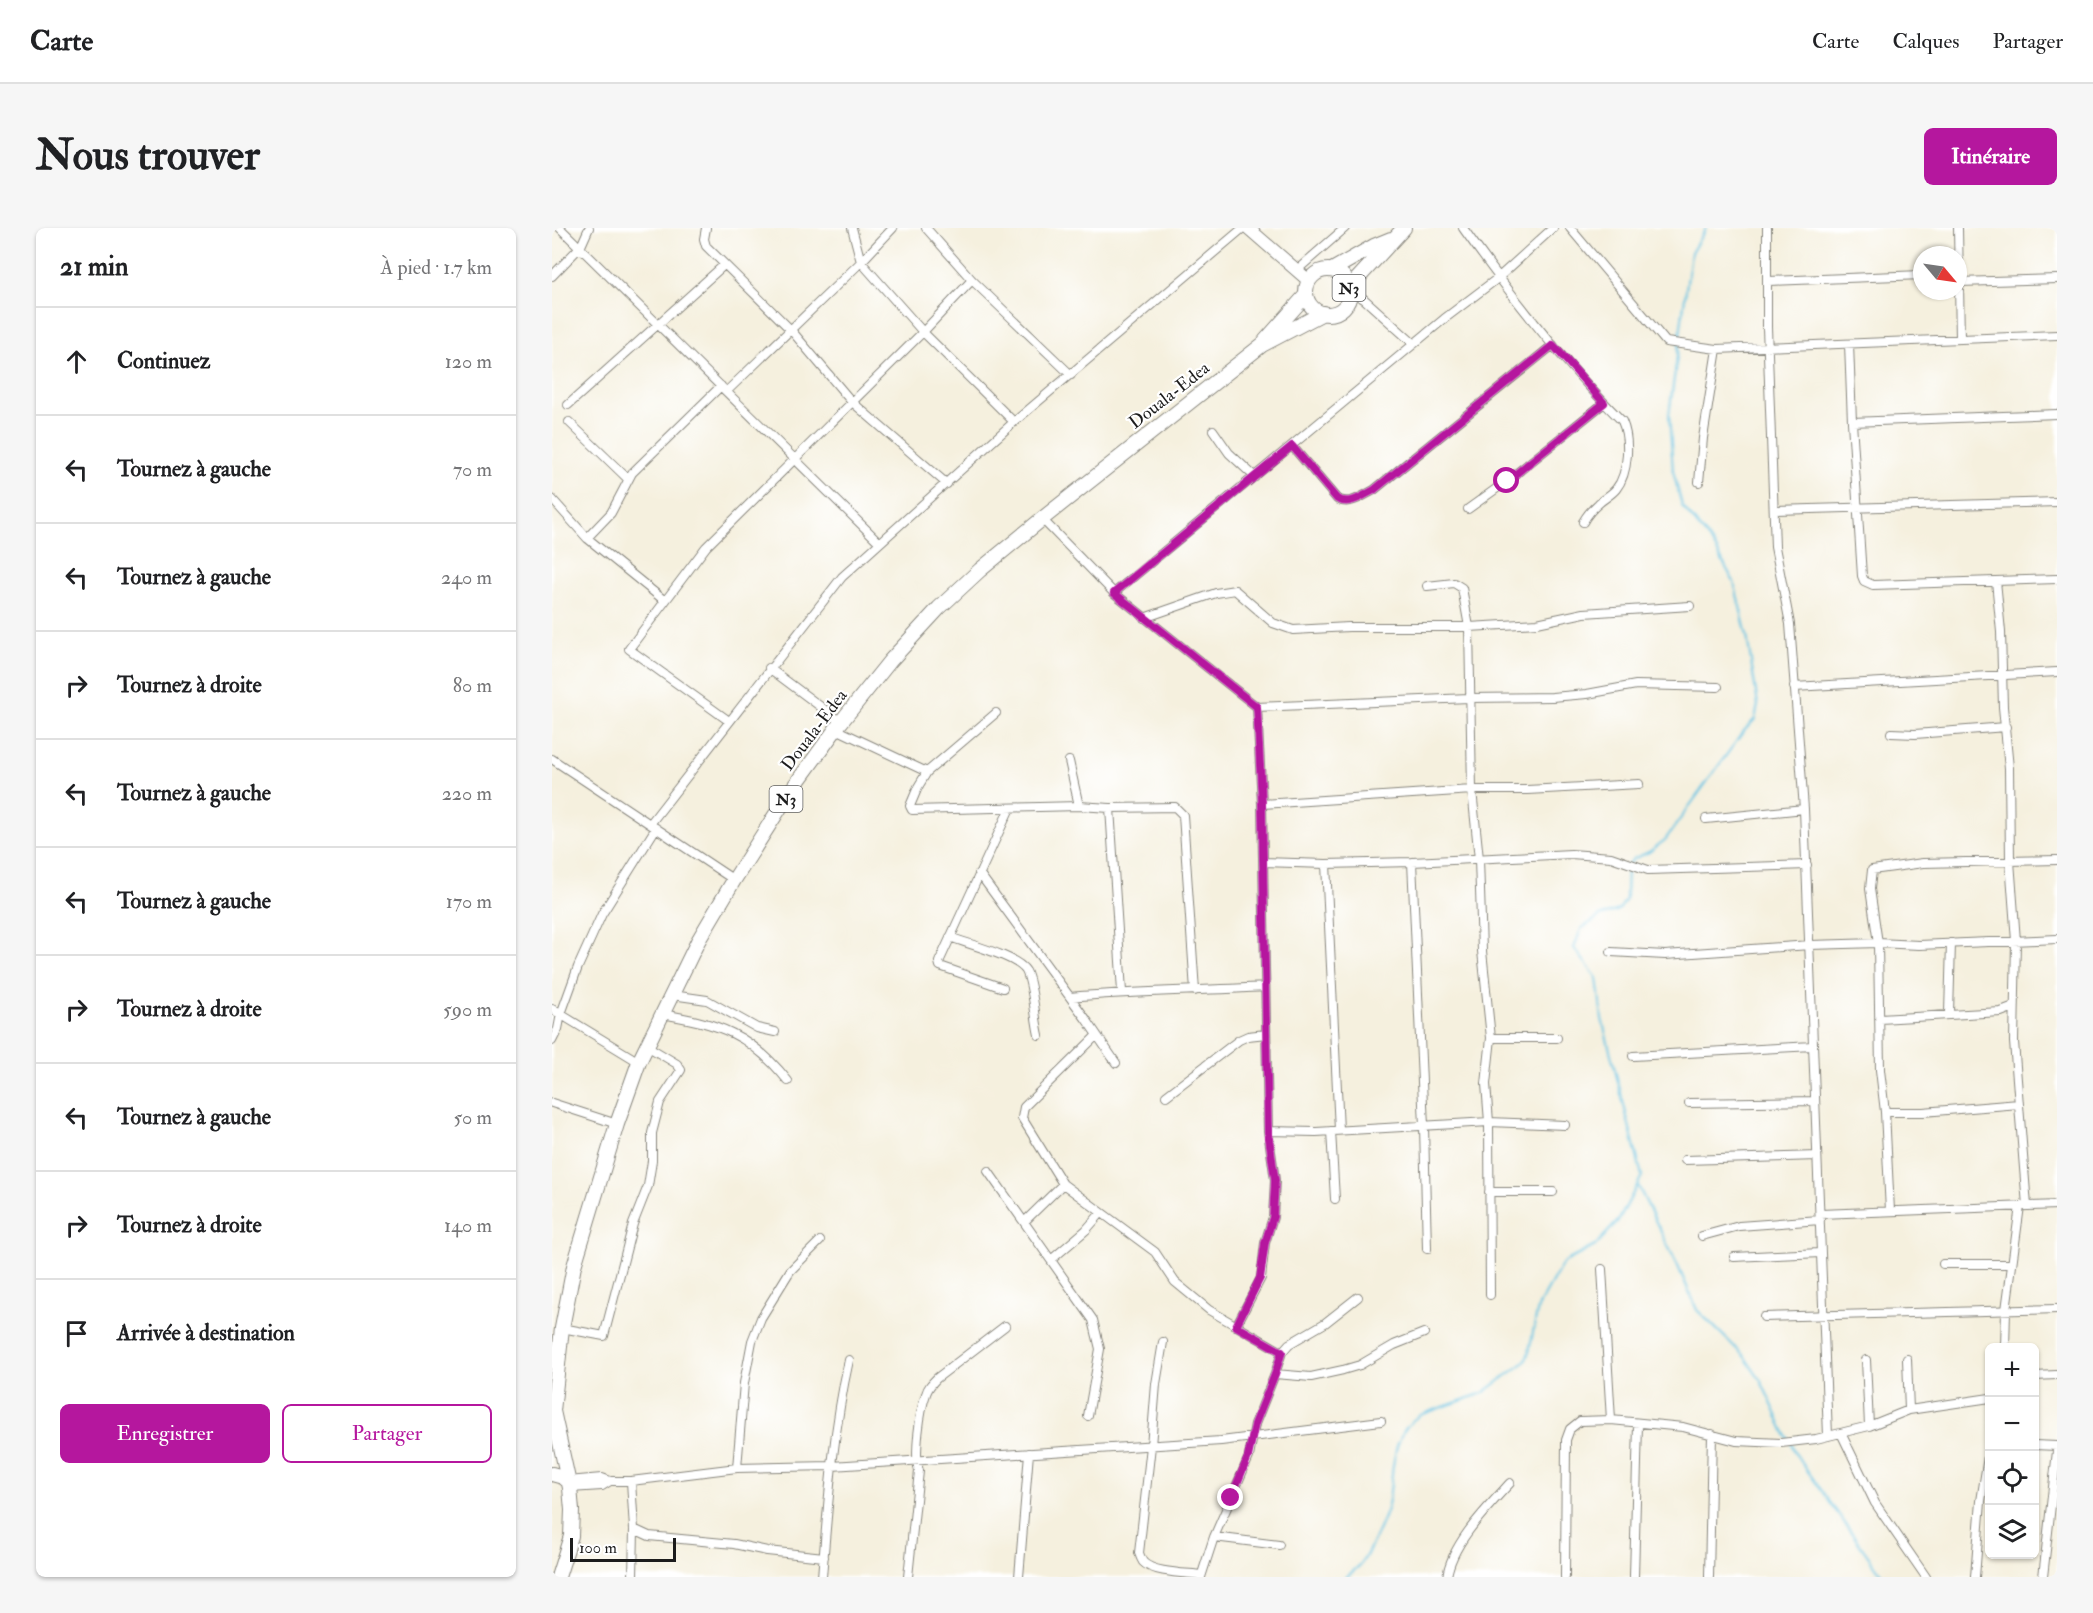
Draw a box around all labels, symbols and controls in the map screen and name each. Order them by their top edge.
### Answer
text: Carte [30,24,93,59]
text: Carte [1812,28,1859,55]
text: Calques [1892,28,1959,55]
text: Partager [1992,28,2063,55]
button: Itinéraire [1924,128,2057,185]
text: Nous trouver [36,130,260,182]
north arrow [1913,246,1967,300]
text: 21 min [60,251,128,283]
text: À pied · 1.7 km [381,255,492,280]
road number: N3 [1332,275,1366,301]
icon: ahead [60,345,93,378]
text: Continuez [117,347,210,375]
text: 120 m [445,349,492,374]
street label: Douala-Edea [1124,356,1215,434]
icon: left [60,453,93,486]
text: Tournez à gauche [117,455,271,483]
text: 70 m [453,457,492,482]
route start [1493,467,1519,493]
icon: left [60,561,93,594]
text: Tournez à gauche [117,563,271,591]
text: 240 m [441,565,492,590]
icon: right [60,669,93,702]
text: Tournez à droite [117,671,262,699]
text: 80 m [453,673,492,698]
street label: Douala-Edea [776,684,853,776]
icon: left [60,777,93,810]
text: Tournez à gauche [117,779,271,807]
text: 220 m [442,781,492,806]
road number: N3 [770,786,802,812]
icon: left [60,885,93,918]
text: Tournez à gauche [117,887,271,915]
text: 170 m [446,889,492,914]
icon: right [60,993,93,1026]
text: Tournez à droite [117,995,262,1023]
text: 590 m [443,997,492,1022]
icon: left [60,1101,93,1134]
text: Tournez à gauche [117,1103,271,1131]
text: 50 m [453,1105,492,1130]
icon: right [60,1209,93,1242]
text: Tournez à droite [117,1211,262,1239]
text: 140 m [444,1213,492,1238]
icon: arrive [60,1317,93,1350]
text: Arrivée à destination [117,1319,295,1347]
map controls [1985,1343,2039,1559]
button: + [1985,1343,2039,1397]
button: − [1985,1397,2039,1451]
button: Enregistrer [60,1404,270,1463]
button: Partager [282,1404,492,1463]
button: locate [1985,1451,2039,1505]
route end [1217,1484,1243,1510]
button: layers [1985,1505,2039,1559]
scale bar [570,1535,676,1562]
text: 100 m [579,1538,617,1558]

